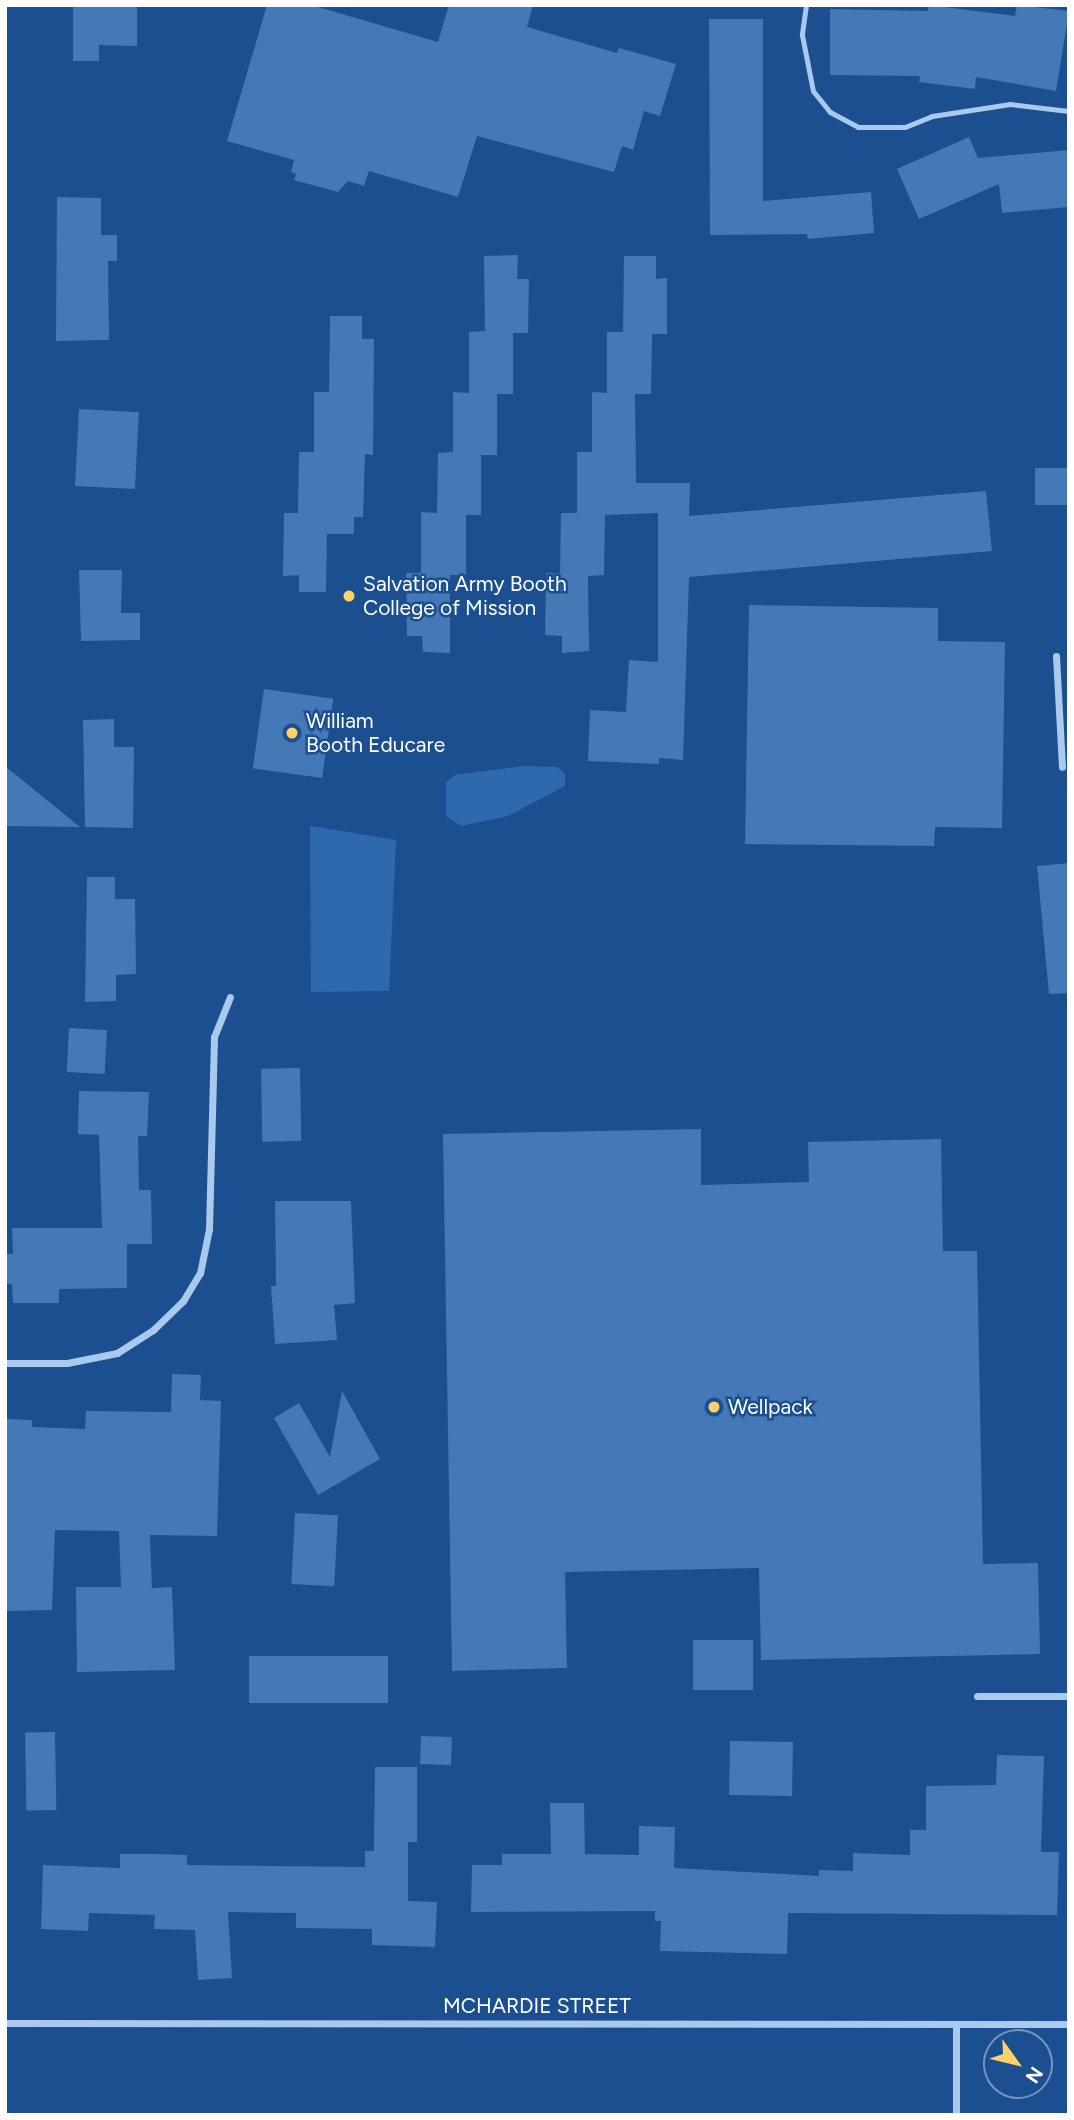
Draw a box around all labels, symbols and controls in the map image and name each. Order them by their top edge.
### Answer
place label: Salvation Army Booth College of Mission [363,571,567,621]
marker: Salvation Army Booth College of Mission [341,588,357,604]
place label: William Booth Educare [306,708,445,758]
marker: William Booth Educare [284,725,300,741]
place label: Wellpack [728,1394,813,1420]
marker: Wellpack [706,1399,722,1415]
street label: MCHARDIE STREET [443,1993,631,2019]
north arrow [983,2029,1053,2099]
text: N [1021,2062,1048,2087]

